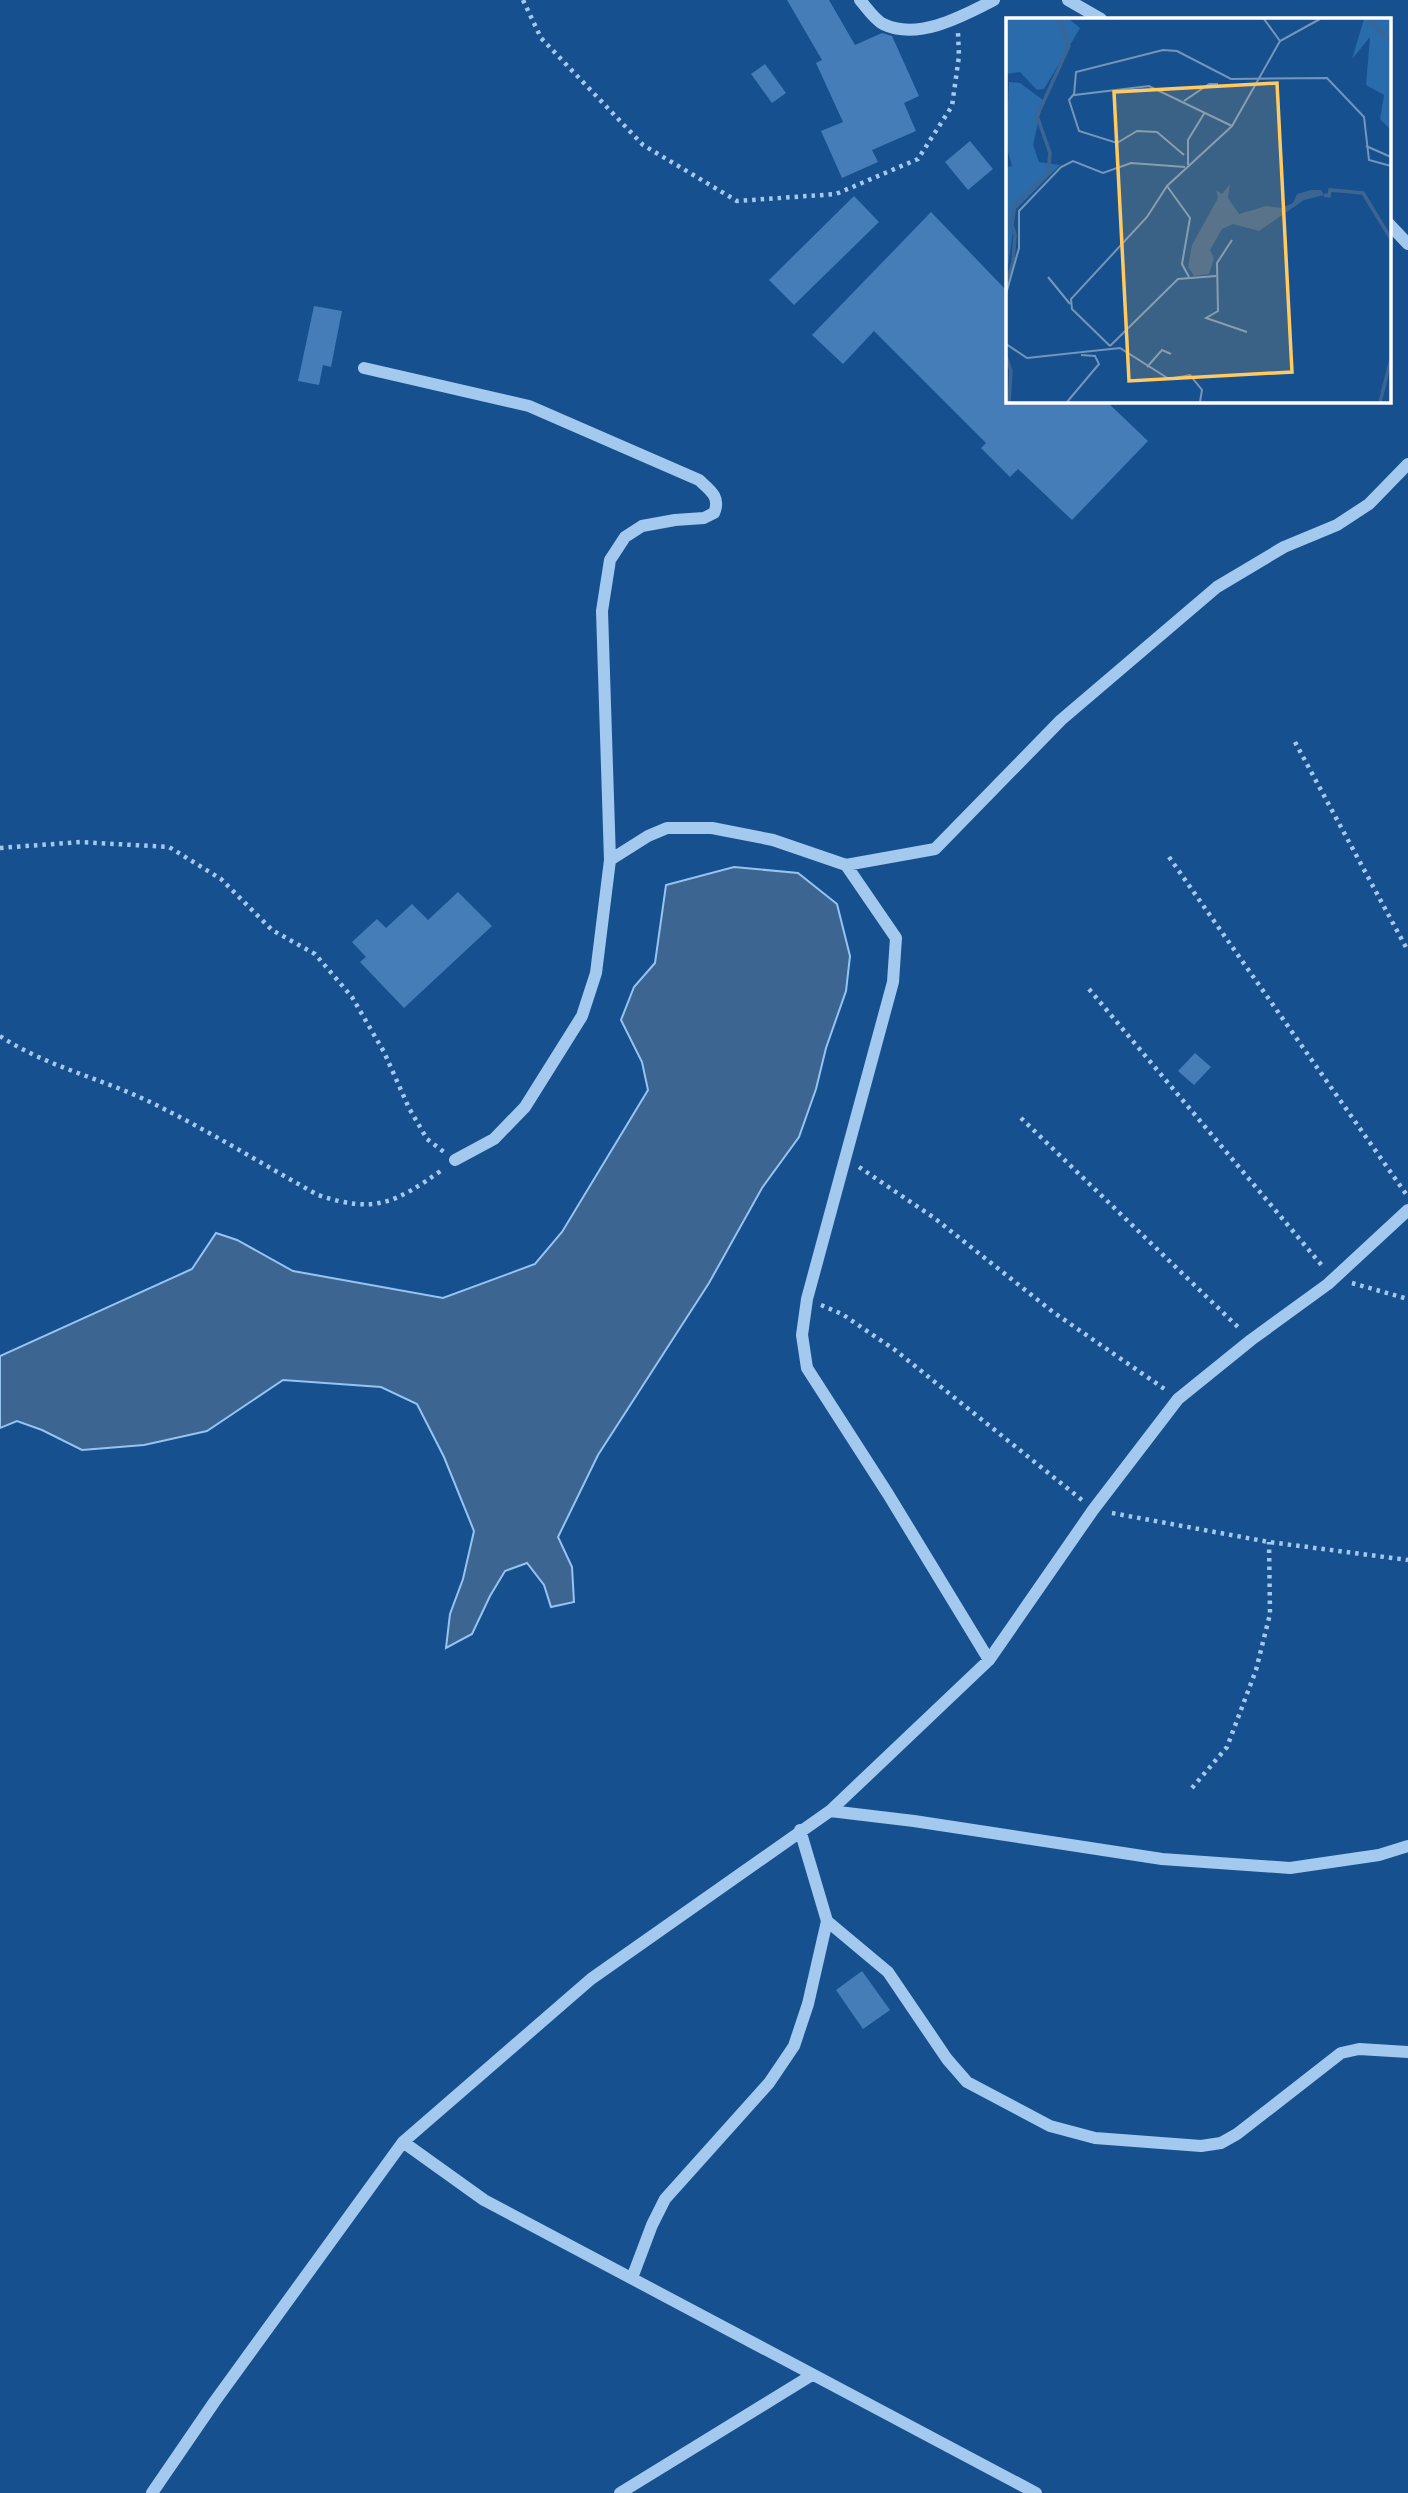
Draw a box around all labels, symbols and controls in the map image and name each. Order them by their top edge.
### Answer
inset map [1006,18,1390,402]

